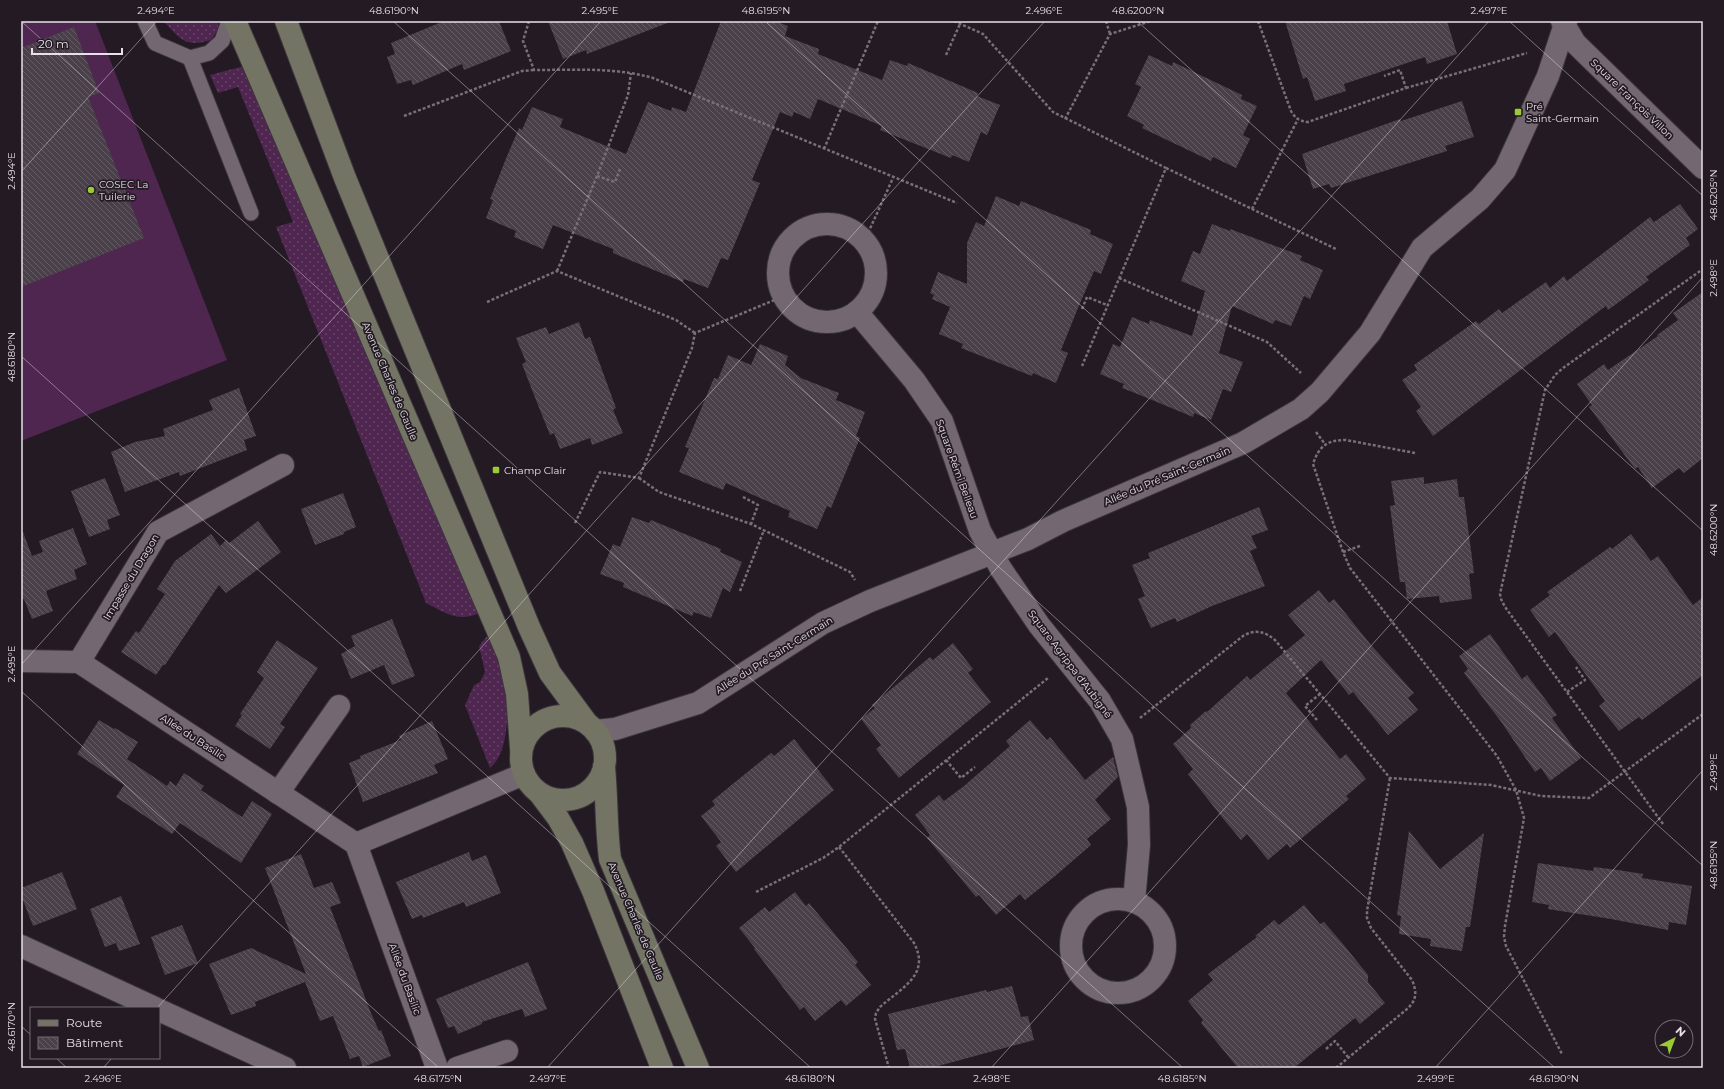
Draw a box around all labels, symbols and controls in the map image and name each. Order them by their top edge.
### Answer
text: 2.494°E [137,4,175,17]
text: 48.6190°N [369,4,419,17]
text: 2.495°E [582,4,619,17]
text: 48.6195°N [742,4,790,17]
text: 2.496°E [1025,4,1063,17]
text: 48.6200°N [1112,4,1164,17]
text: 2.497°E [1470,4,1508,17]
scale bar [32,30,122,56]
text: 20 m [38,36,69,51]
street label: Square François Villon [1588,56,1676,142]
place label: Pré Saint-Germain [1526,100,1599,125]
marker: Pré Saint-Germain [1513,107,1523,117]
text: 2.494°E [5,152,18,190]
text: 48.6205°N [1707,169,1720,221]
place label: COSEC La Tuilerie [99,178,148,203]
marker: COSEC La Tuilerie [86,185,96,195]
text: 2.498°E [1707,259,1720,297]
street label: Avenue Charles de Gaulle [359,320,421,442]
text: 48.6180°N [5,332,18,382]
street label: Square Rémi Belleau [933,418,981,520]
street label: Allée du Pré Saint-Germain [1102,443,1232,509]
place label: Champ Clair [504,464,566,477]
marker: Champ Clair [491,465,501,475]
text: 48.6200°N [1707,504,1720,556]
street label: Impasse du Dragon [100,531,162,623]
street label: Square Agrippa d'Aubigné [1025,607,1115,721]
street label: Allée du Pré Saint-Germain [713,613,835,697]
text: 2.495°E [5,645,18,682]
street label: Allée du Basilic [158,711,228,763]
text: 2.499°E [1707,753,1720,791]
text: 48.6195°N [1707,841,1720,889]
street label: Avenue Charles de Gaulle [605,860,667,982]
street label: Allée du Basilic [386,941,424,1017]
text: 48.6170°N [5,1002,18,1052]
legend [30,1007,160,1059]
text: Route [66,1015,102,1030]
north arrow [1654,1019,1694,1059]
text: N [1673,1023,1689,1040]
text: Bâtiment [66,1035,123,1050]
text: 2.496°E [84,1072,122,1085]
text: 48.6175°N [414,1072,462,1085]
text: 2.497°E [529,1072,567,1085]
text: 48.6180°N [785,1072,835,1085]
text: 2.498°E [973,1072,1011,1085]
text: 48.6185°N [1157,1072,1207,1085]
text: 2.499°E [1417,1072,1455,1085]
text: 48.6190°N [1529,1072,1579,1085]

